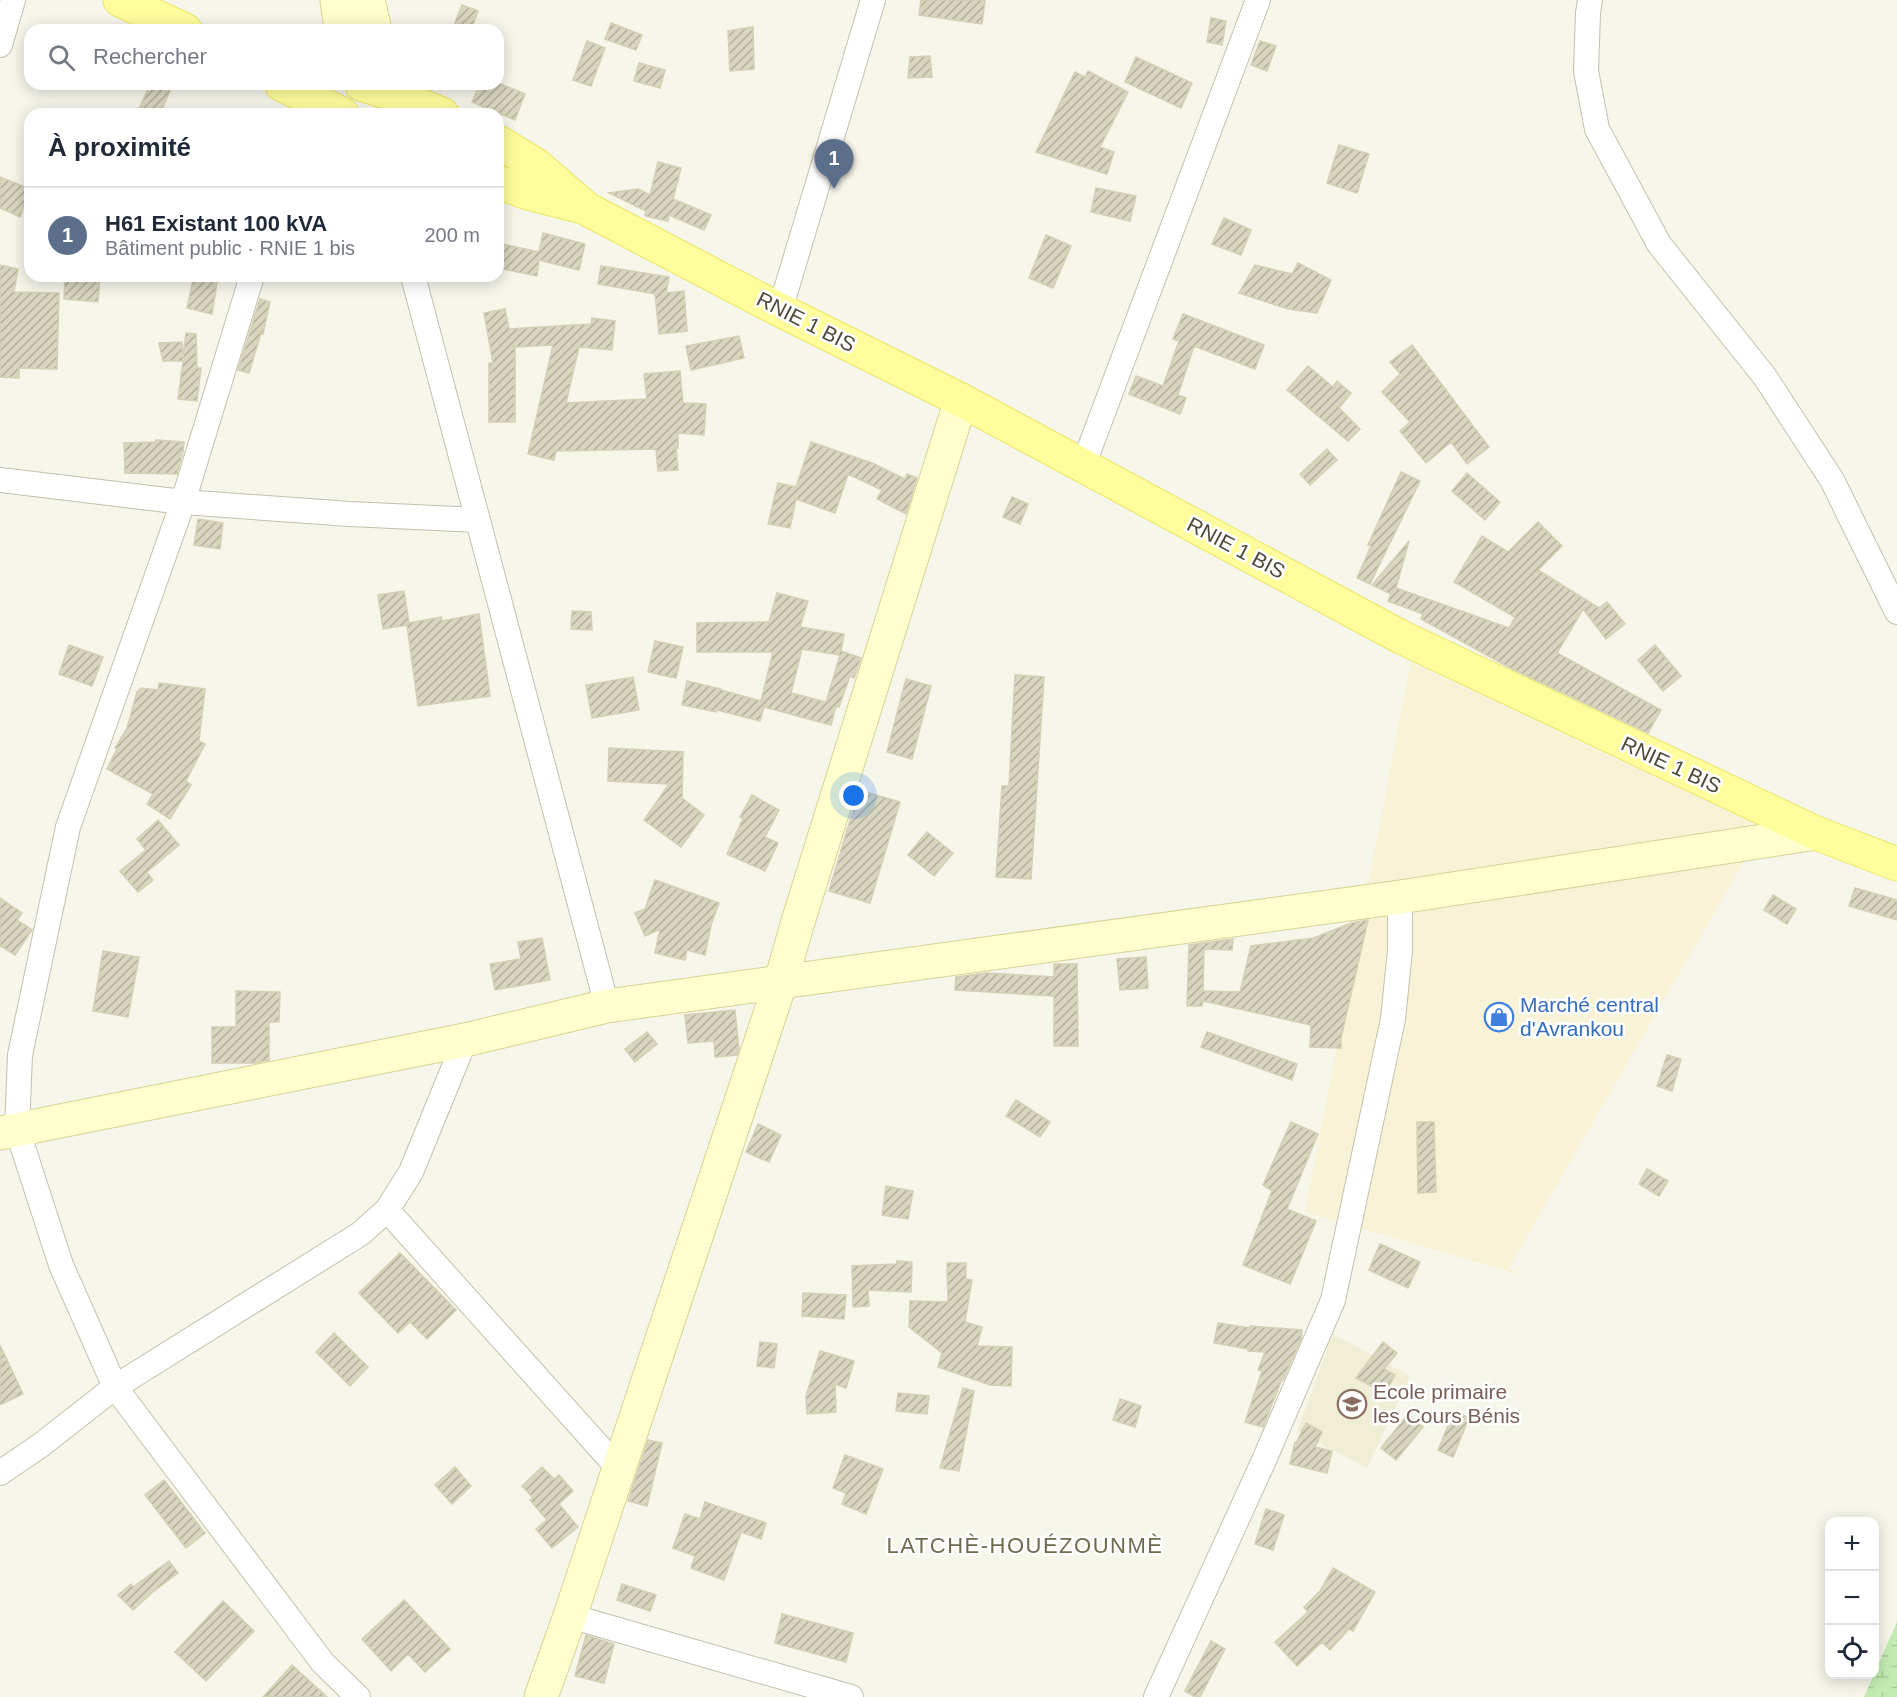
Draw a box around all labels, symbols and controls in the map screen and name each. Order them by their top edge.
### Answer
search box [24,24,504,90]
icon: search [45,41,78,74]
text: Rechercher [93,44,207,69]
text: À proximité [48,132,191,162]
pin: 1 [814,140,854,189]
text: H61 Existant 100 kVA [105,211,327,236]
text: 1 [62,224,73,246]
text: 200 m [424,224,480,246]
text: Bâtiment public · RNIE 1 bis [105,237,355,259]
street label: RNIE 1 BIS [753,287,859,356]
street label: RNIE 1 BIS [1183,512,1289,583]
street label: RNIE 1 BIS [1618,731,1725,798]
your location [839,781,868,810]
place label: Marché central d'Avrankou [1520,993,1659,1040]
shop icon: Marché central d'Avrankou [1483,1001,1515,1033]
place label: Ecole primaire les Cours Bénis [1373,1380,1520,1427]
school or university icon: Ecole primaire les Cours Bénis [1336,1388,1368,1420]
map controls [1825,1517,1879,1679]
button: + [1825,1517,1879,1571]
district label: LATCHÈ-HOUÉZOUNMÈ [887,1533,1163,1558]
button: − [1825,1571,1879,1625]
button: locate [1825,1625,1879,1679]

